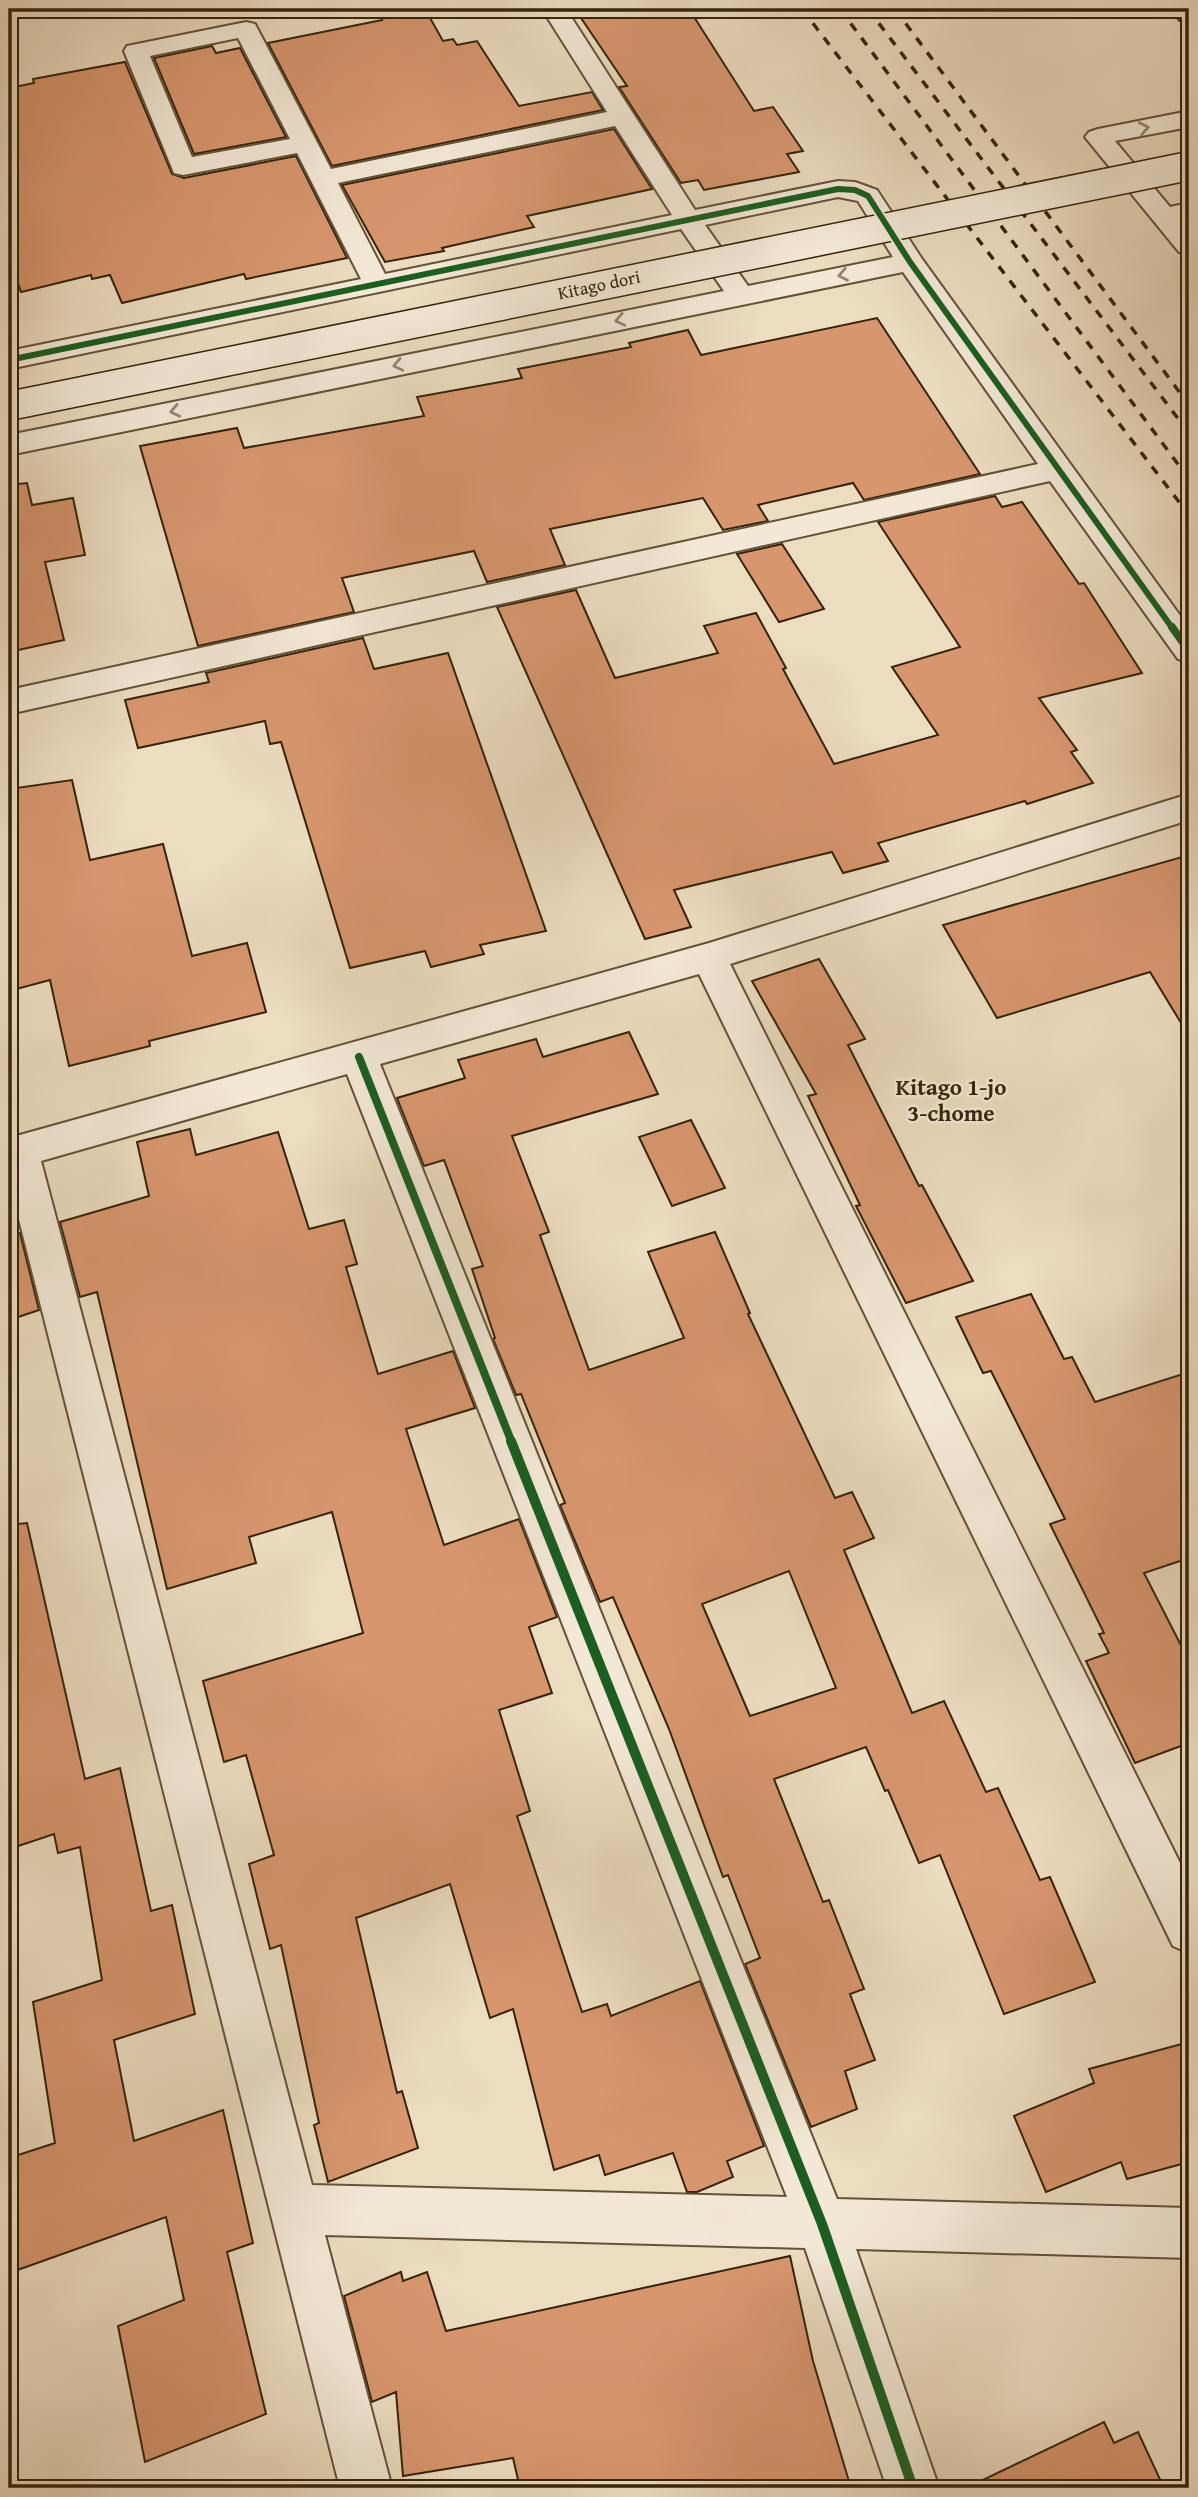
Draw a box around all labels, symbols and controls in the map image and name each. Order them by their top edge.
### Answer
one-way arrow [1138,121,1150,136]
street label: Kitago dori [555,263,643,306]
one-way arrow [838,267,849,282]
one-way arrow [614,311,626,326]
one-way arrow [392,357,404,372]
one-way arrow [169,403,181,418]
district label: Kitago 1-jo 3-chome [896,1070,1006,1129]

